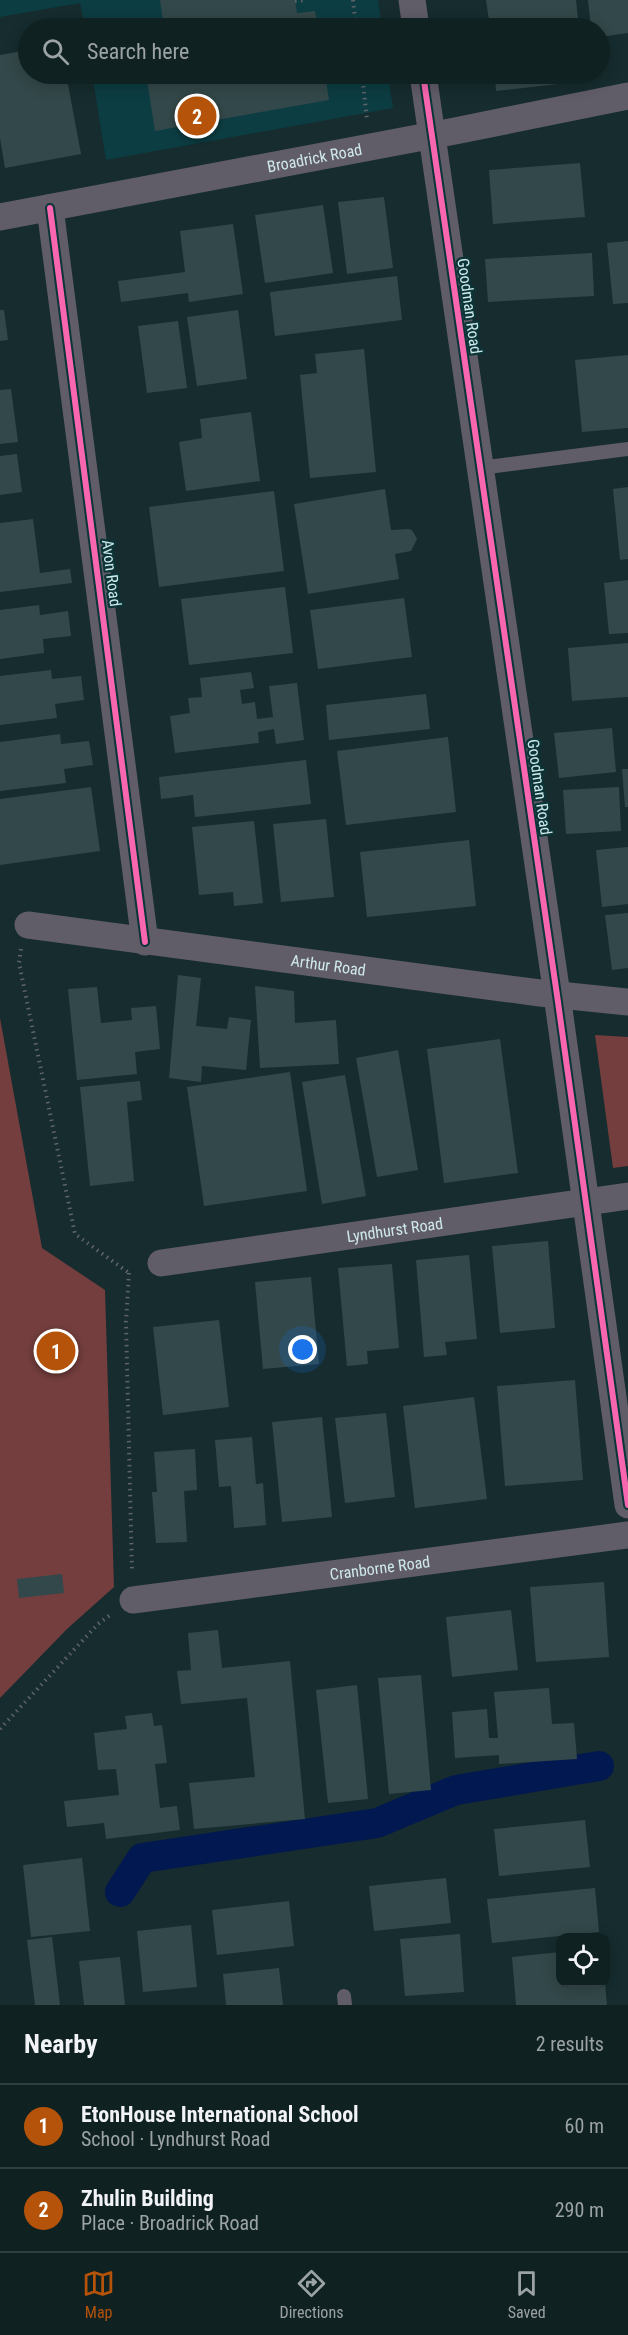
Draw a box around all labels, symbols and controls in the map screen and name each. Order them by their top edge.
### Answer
search box [18,18,610,84]
icon: search [39,35,72,68]
text: Search here [87,39,189,64]
pin: 2 [178,94,216,138]
street label: Broadrick Road [266,140,363,176]
street label: Goodman Road [453,257,486,355]
street label: Avon Road [98,539,125,608]
street label: Goodman Road [523,738,556,836]
street label: Arthur Road [290,951,367,980]
street label: Lyndhurst Road [345,1214,444,1246]
pin: 1 [36,1328,76,1374]
your location [288,1335,317,1364]
street label: Cranborne Road [329,1552,431,1584]
map controls [556,1933,610,1987]
button: locate [556,1933,610,1987]
text: Nearby [24,2029,98,2059]
text: 2 results [536,2032,604,2056]
text: EtonHouse International School [81,2102,359,2127]
text: 1 [38,2114,49,2138]
text: 60 m [565,2114,604,2138]
text: School · Lyndhurst Road [81,2127,270,2151]
text: Zhulin Building [81,2186,214,2211]
text: 2 [38,2198,49,2222]
text: 290 m [555,2198,604,2222]
text: Place · Broadrick Road [81,2211,259,2235]
tab: Map [82,2267,115,2322]
tab: Directions [280,2267,343,2322]
tab: Saved [508,2267,546,2322]

